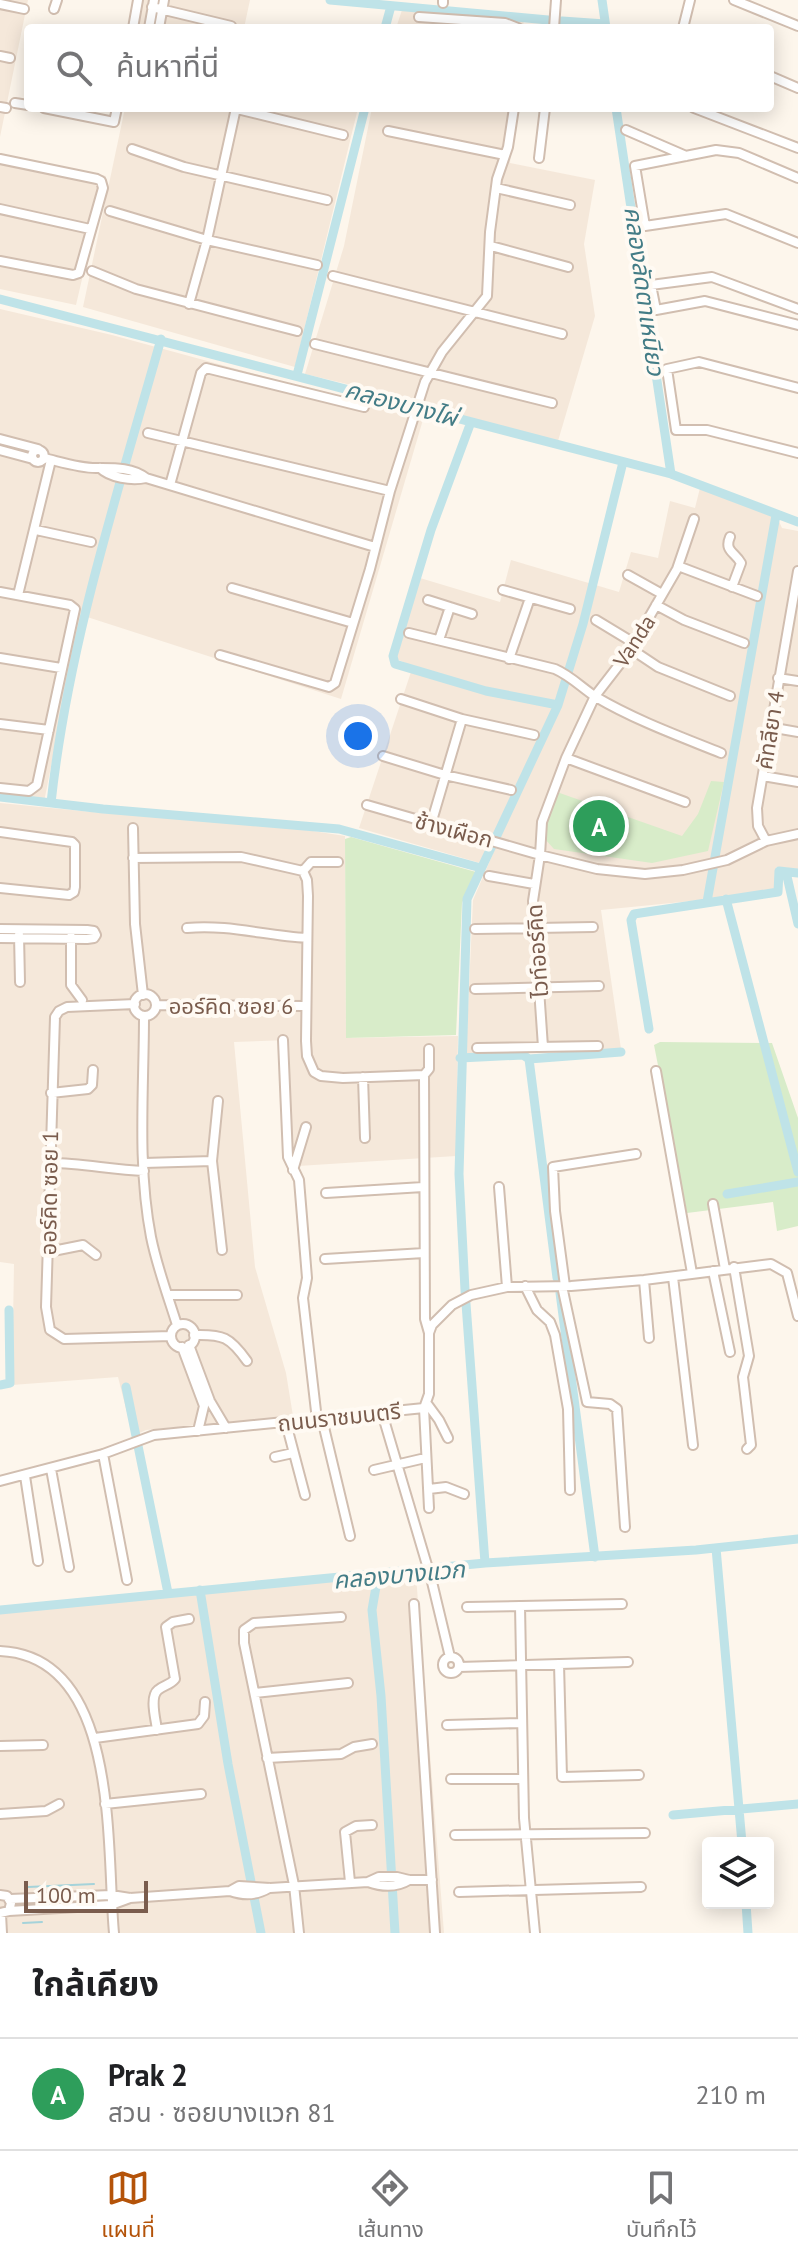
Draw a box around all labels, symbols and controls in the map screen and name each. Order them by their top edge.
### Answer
search box [24,24,774,112]
icon: search [52,46,96,90]
text: ค้นหาที่นี่ [116,46,219,85]
water label: คลองลัดตาเหนียว [617,204,672,379]
water label: คลองบางไผ่ [342,374,464,434]
street label: Vanda [606,609,661,673]
street label: คัทลียา 4 [750,689,790,771]
your location [338,716,378,756]
pin: A [573,796,625,856]
street label: ช้างเผือก [412,806,496,854]
street label: ไวท์ออร์คิด [520,903,554,1000]
street label: ออร์คิด ซอย 6 [169,992,293,1020]
street label: ออร์คิด ซอย 1 [34,1130,64,1256]
street label: ถนนราชมนตรี [276,1397,402,1437]
water label: คลองบางแวก [332,1553,468,1596]
map controls [702,1837,774,1909]
button: layers [702,1837,774,1909]
scale bar [24,1877,148,1913]
text: 100 m [36,1881,96,1909]
text: ใกล้เคียง [32,1961,159,2005]
text: Prak 2 [108,2055,188,2094]
text: A [50,2078,66,2111]
text: 210 m [695,2078,766,2111]
text: สวน · ซอยบางแวก 81 [108,2096,336,2129]
tab: แผนที่ [101,2166,155,2247]
tab: เส้นทาง [357,2166,424,2247]
tab: บันทึกไว้ [626,2166,697,2247]

